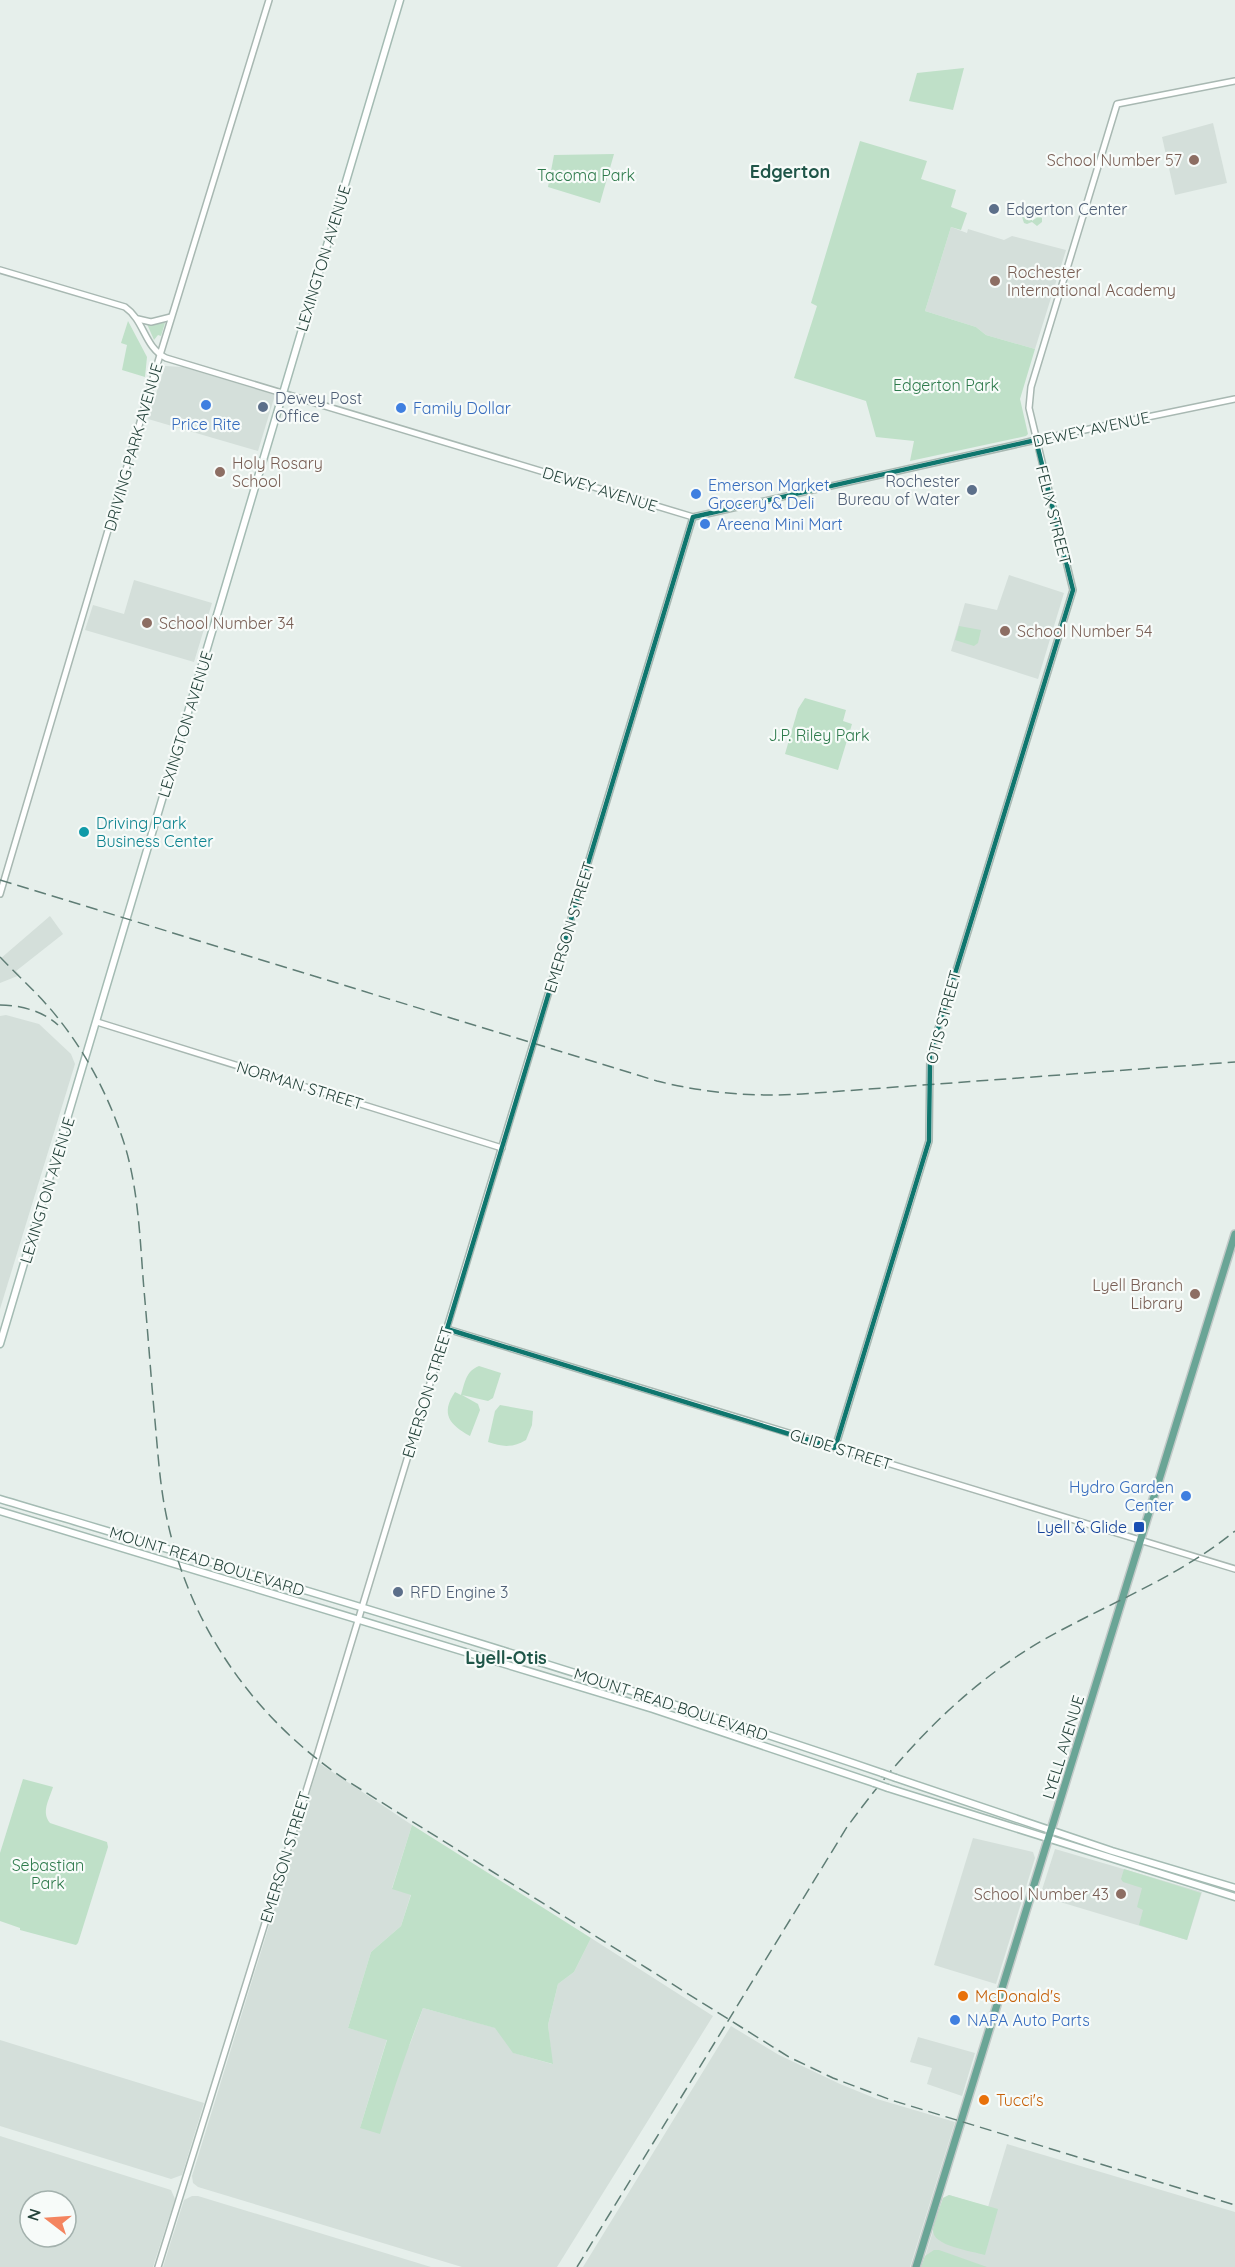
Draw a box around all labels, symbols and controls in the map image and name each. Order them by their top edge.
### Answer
place label: School Number 57 [1047,150,1182,170]
marker: School Number 57 [1187,153,1201,167]
district label: Edgerton [750,160,830,183]
park label: Tacoma Park [537,165,635,185]
street label: LEXINGTON AVENUE [291,182,355,334]
place label: Edgerton Center [1006,199,1127,219]
marker: Edgerton Center [987,202,1001,216]
place label: Rochester International Academy [1007,262,1176,300]
marker: Rochester International Academy [988,274,1002,288]
street label: DRIVING PARK AVENUE [99,361,167,533]
park label: Edgerton Park [893,375,999,395]
place label: Dewey Post Office [275,388,362,426]
marker: Price Rite [199,398,213,412]
place label: Family Dollar [413,398,511,418]
marker: Dewey Post Office [256,400,270,414]
marker: Family Dollar [394,401,408,415]
street label: DEWEY AVENUE [1031,407,1151,451]
place label: Price Rite [171,414,241,434]
place label: Holy Rosary School [232,453,323,491]
street label: DEWEY AVENUE [540,462,660,516]
street label: FELIX STREET [1032,463,1076,567]
marker: Holy Rosary School [213,465,227,479]
place label: Rochester Bureau of Water [837,471,960,509]
place label: Emerson Market Grocery & Deli [708,475,829,513]
marker: Rochester Bureau of Water [965,483,979,497]
marker: Emerson Market Grocery & Deli [689,487,703,501]
place label: Areena Mini Mart [717,514,843,534]
marker: Areena Mini Mart [698,517,712,531]
place label: School Number 34 [159,613,294,633]
marker: School Number 34 [140,616,154,630]
place label: School Number 54 [1017,621,1153,641]
marker: School Number 54 [998,624,1012,638]
street label: LEXINGTON AVENUE [153,648,217,800]
park label: J.P. Riley Park [768,725,870,745]
place label: Driving Park Business Center [96,813,213,851]
marker: Driving Park Business Center [77,825,91,839]
street label: EMERSON STREET [539,858,599,995]
street label: OTIS STREET [921,968,965,1066]
street label: NORMAN STREET [234,1056,366,1114]
street label: LEXINGTON AVENUE [15,1114,79,1266]
place label: Lyell Branch Library [1092,1275,1183,1313]
marker: Lyell Branch Library [1188,1287,1202,1301]
street label: EMERSON STREET [397,1323,457,1460]
street label: GLIDE STREET [787,1424,895,1474]
place label: Hydro Garden Center [1069,1477,1174,1515]
marker: Hydro Garden Center [1179,1489,1193,1503]
place label: Lyell & Glide [1037,1517,1127,1537]
marker: Lyell & Glide [1132,1520,1146,1534]
street label: MOUNT READ BOULEVARD [107,1522,307,1600]
place label: RFD Engine 3 [410,1582,508,1602]
marker: RFD Engine 3 [391,1585,405,1599]
district label: Lyell-Otis [465,1646,547,1669]
street label: MOUNT READ BOULEVARD [571,1663,771,1745]
street label: LYELL AVENUE [1038,1693,1088,1801]
street label: EMERSON STREET [255,1788,315,1925]
park label: Sebastian Park [12,1855,84,1893]
place label: School Number 43 [974,1884,1109,1904]
marker: School Number 43 [1114,1887,1128,1901]
place label: McDonald's [975,1986,1061,2006]
marker: McDonald's [956,1989,970,2003]
place label: NAPA Auto Parts [967,2010,1090,2030]
marker: NAPA Auto Parts [948,2013,962,2027]
place label: Tucci's [996,2090,1043,2110]
marker: Tucci's [977,2093,991,2107]
north arrow [18,2189,78,2249]
text: N [22,2206,45,2223]

